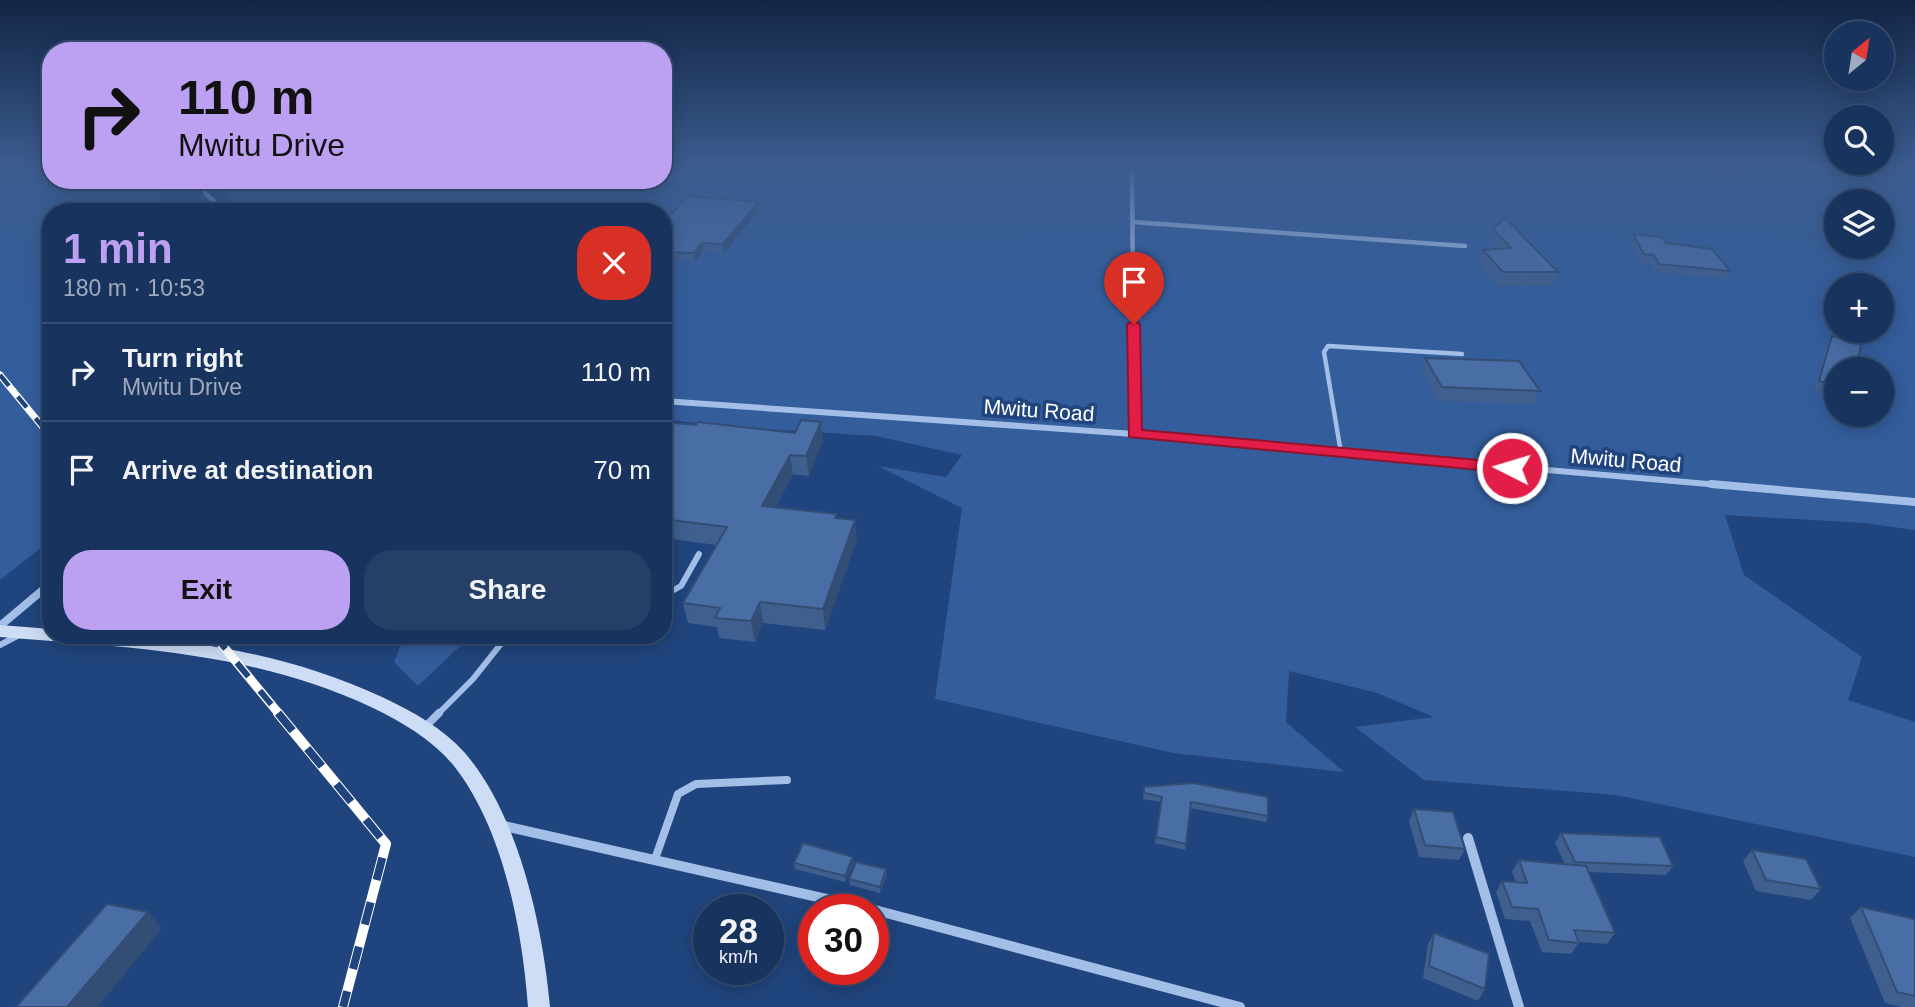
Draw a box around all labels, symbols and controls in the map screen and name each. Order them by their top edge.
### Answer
north arrow [1824,21,1894,91]
map controls [1824,21,1894,427]
icon: right [63,70,154,161]
text: 110 m [178,70,314,124]
button: search [1824,105,1894,175]
text: Mwitu Drive [178,127,345,163]
button: layers [1824,189,1894,259]
text: 1 min [63,225,173,272]
button: close [577,226,651,300]
pin [1104,252,1164,324]
icon: arrive [1115,263,1153,301]
button: + [1824,273,1894,343]
text: 180 m · 10:53 [63,275,205,301]
text: Turn right [122,343,243,373]
icon: right [63,353,101,391]
text: 110 m [581,357,651,387]
button: − [1824,357,1894,427]
text: Mwitu Drive [122,374,242,400]
street label: Mwitu Road [983,395,1095,425]
position arrow [1475,431,1549,505]
street label: Mwitu Road [1570,444,1682,476]
icon: arrive [63,451,101,489]
text: Arrive at destination [122,455,373,485]
text: 70 m [593,455,651,485]
button: Exit [63,550,350,630]
button: Share [364,550,651,630]
speed limit sign: 30 [798,894,889,985]
text: 28 [719,911,758,950]
text: km/h [719,947,758,967]

